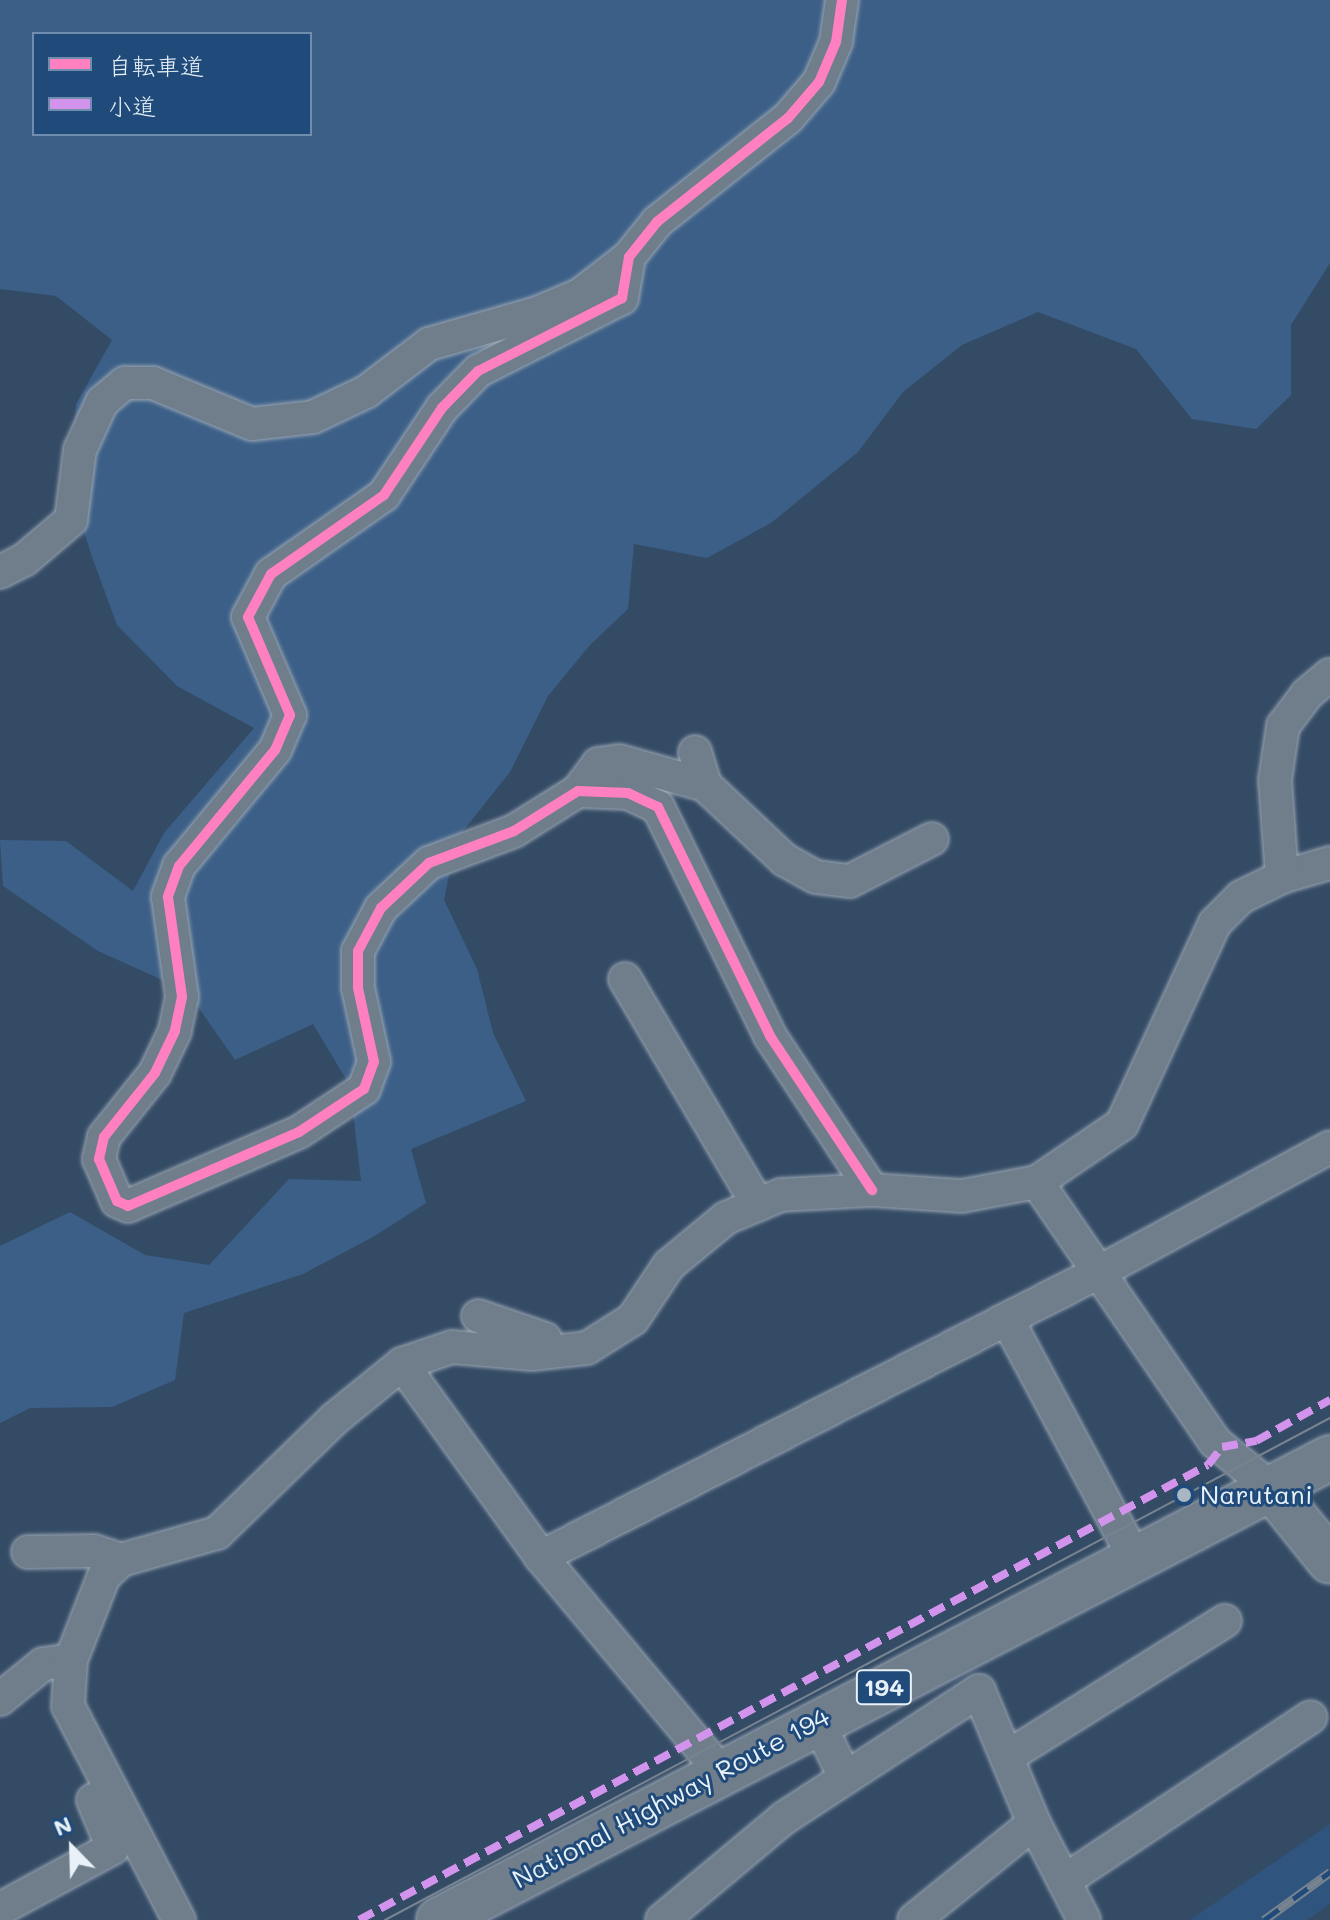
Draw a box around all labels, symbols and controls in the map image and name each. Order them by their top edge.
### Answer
legend [32,32,312,136]
text: 自転車道 [108,50,204,81]
text: 小道 [108,90,156,121]
place label: Narutani [1200,1479,1313,1511]
marker: Narutani [1175,1486,1193,1504]
road number: 194 [854,1667,914,1707]
street label: National Highway Route 194 [507,1701,835,1895]
north arrow [32,1808,112,1888]
text: N [49,1809,76,1842]

